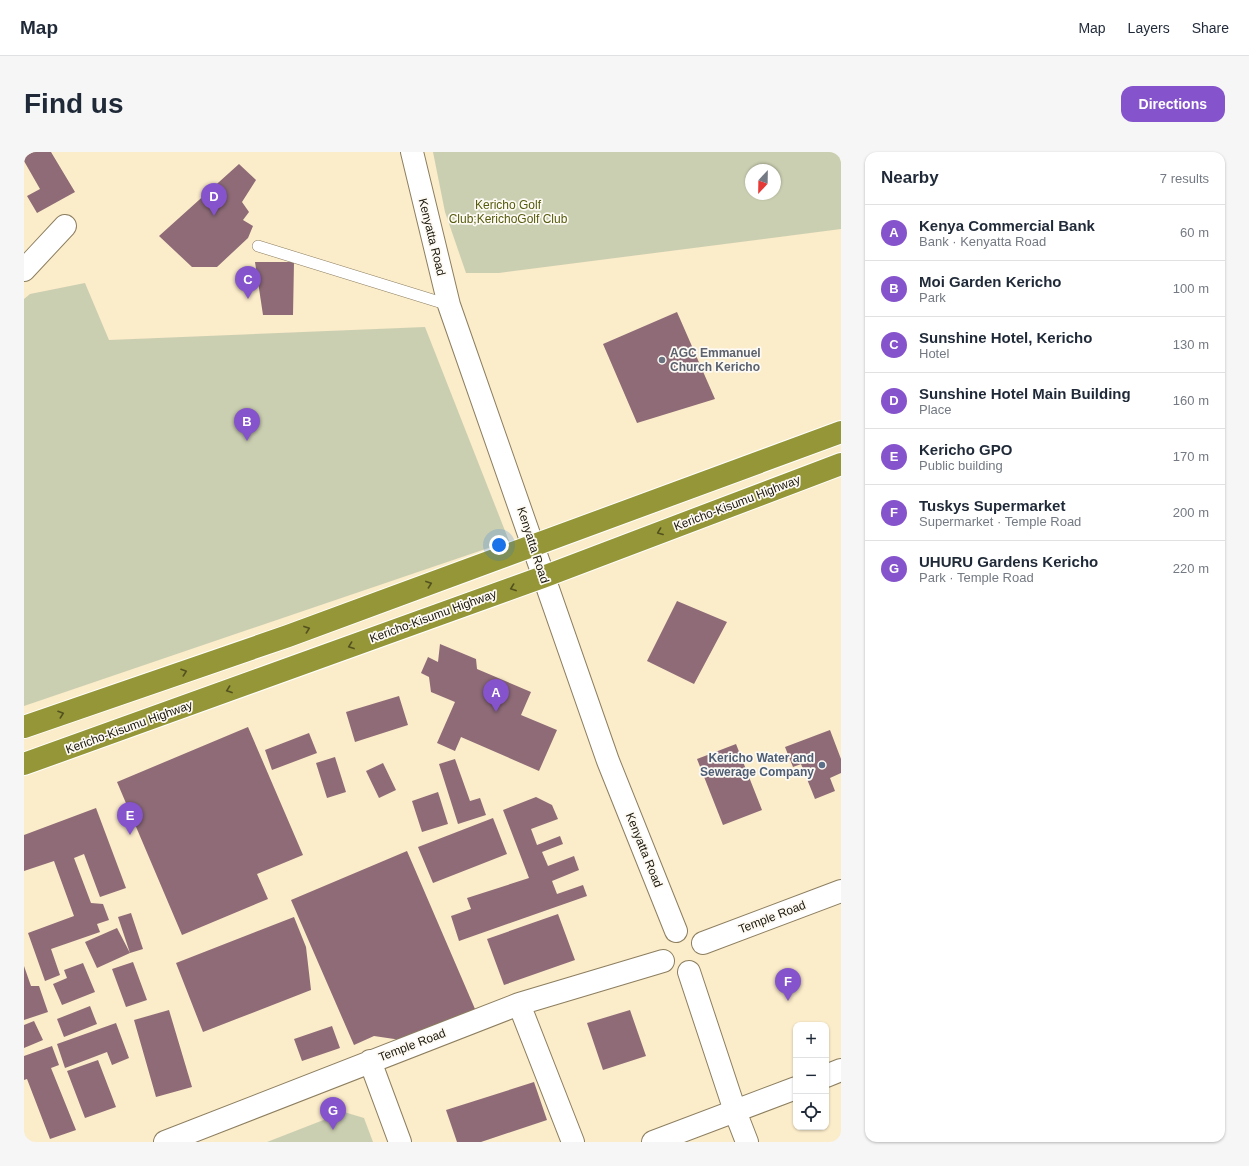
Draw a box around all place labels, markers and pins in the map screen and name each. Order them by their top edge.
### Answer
pin: D [201,183,227,216]
pin: C [235,266,261,299]
place label: AGC Emmanuel Church Kericho [670,346,761,374]
marker: AGC Emmanuel Church Kericho [657,355,667,365]
pin: B [234,408,260,441]
pin: A [483,679,509,712]
place label: Kericho Water and Sewerage Company [700,751,814,779]
marker: Kericho Water and Sewerage Company [817,760,827,770]
pin: E [117,802,143,835]
pin: F [775,968,801,1001]
pin: G [320,1097,346,1130]

